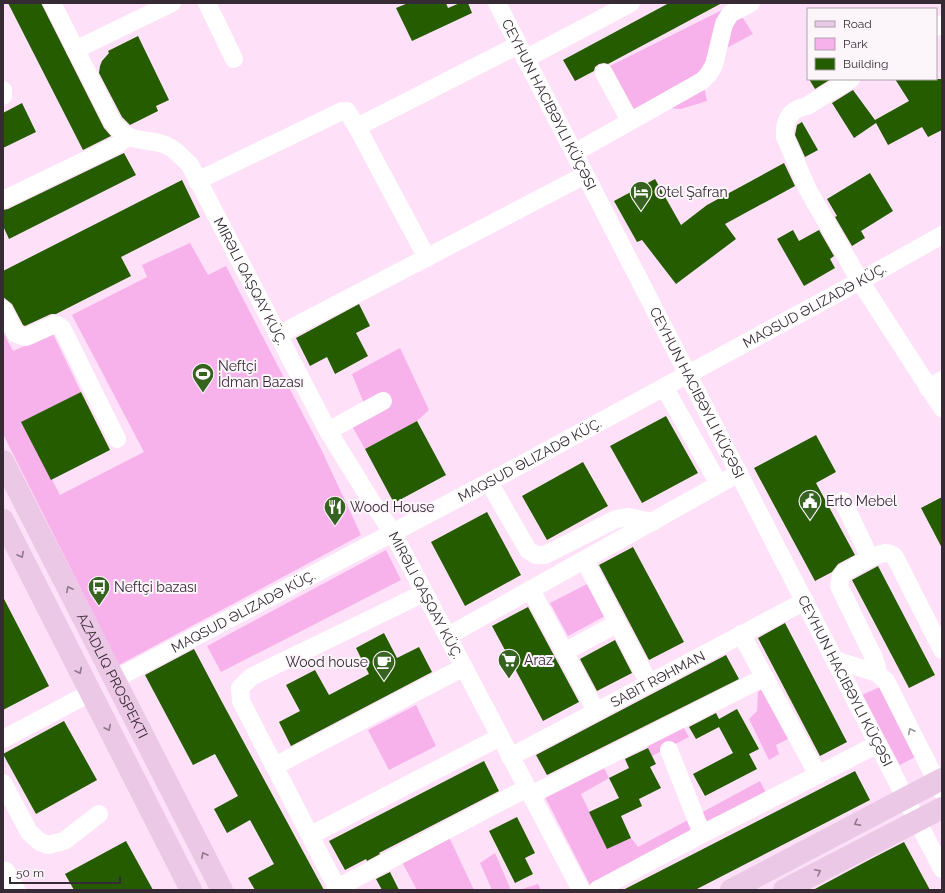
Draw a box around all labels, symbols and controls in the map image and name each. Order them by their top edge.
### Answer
legend [807,8,937,80]
street label: CEYHUN HACIBƏYLI KÜÇƏSI [499,16,600,193]
text: Road [843,17,872,31]
text: Park [843,37,868,51]
text: Building [843,57,889,71]
hotel icon: Otel Şafran [628,179,654,212]
place label: Otel Şafran [656,184,728,200]
street label: MIRƏLI QAŞQAY KÜÇ. [211,215,290,347]
street label: MAQSUD ƏLIZADƏ KÜÇ. [740,260,889,351]
street label: CEYHUN HACIBƏYLI KÜÇƏSI [647,304,748,481]
place label: Neftçi İdman Bazası [218,358,304,390]
sports icon: Neftçi İdman Bazası [190,361,216,394]
street label: MAQSUD ƏLIZADƏ KÜÇ. [455,415,604,505]
public building icon: Erto Mebel [797,488,823,521]
place label: Erto Mebel [826,493,897,509]
restaurant icon: Wood House [322,494,348,527]
place label: Wood House [350,499,435,515]
street label: MIRƏLI QAŞQAY KÜÇ. [386,529,466,661]
one-way arrow [16,551,23,558]
street label: MAQSUD ƏLIZADƏ KÜÇ. [169,567,318,656]
bus stop icon: Neftçi bazası [86,574,112,607]
place label: Neftçi bazası [114,579,197,595]
one-way arrow [67,586,74,594]
street label: CEYHUN HACIBƏYLI KÜÇƏSI [795,593,896,769]
street label: AZADLIQ PROSPEKTI [74,610,151,741]
supermarket icon: Araz [496,647,522,680]
street label: SABIT RƏHMAN [608,647,708,710]
cafe icon: Wood house [371,649,397,682]
place label: Araz [524,652,553,668]
place label: Wood house [286,654,368,670]
one-way arrow [75,667,82,674]
one-way arrow [103,723,111,731]
one-way arrow [909,728,916,735]
one-way arrow [854,818,861,826]
one-way arrow [201,852,209,859]
scale bar [10,859,120,885]
text: 50 m [16,866,44,880]
one-way arrow [814,869,821,877]

